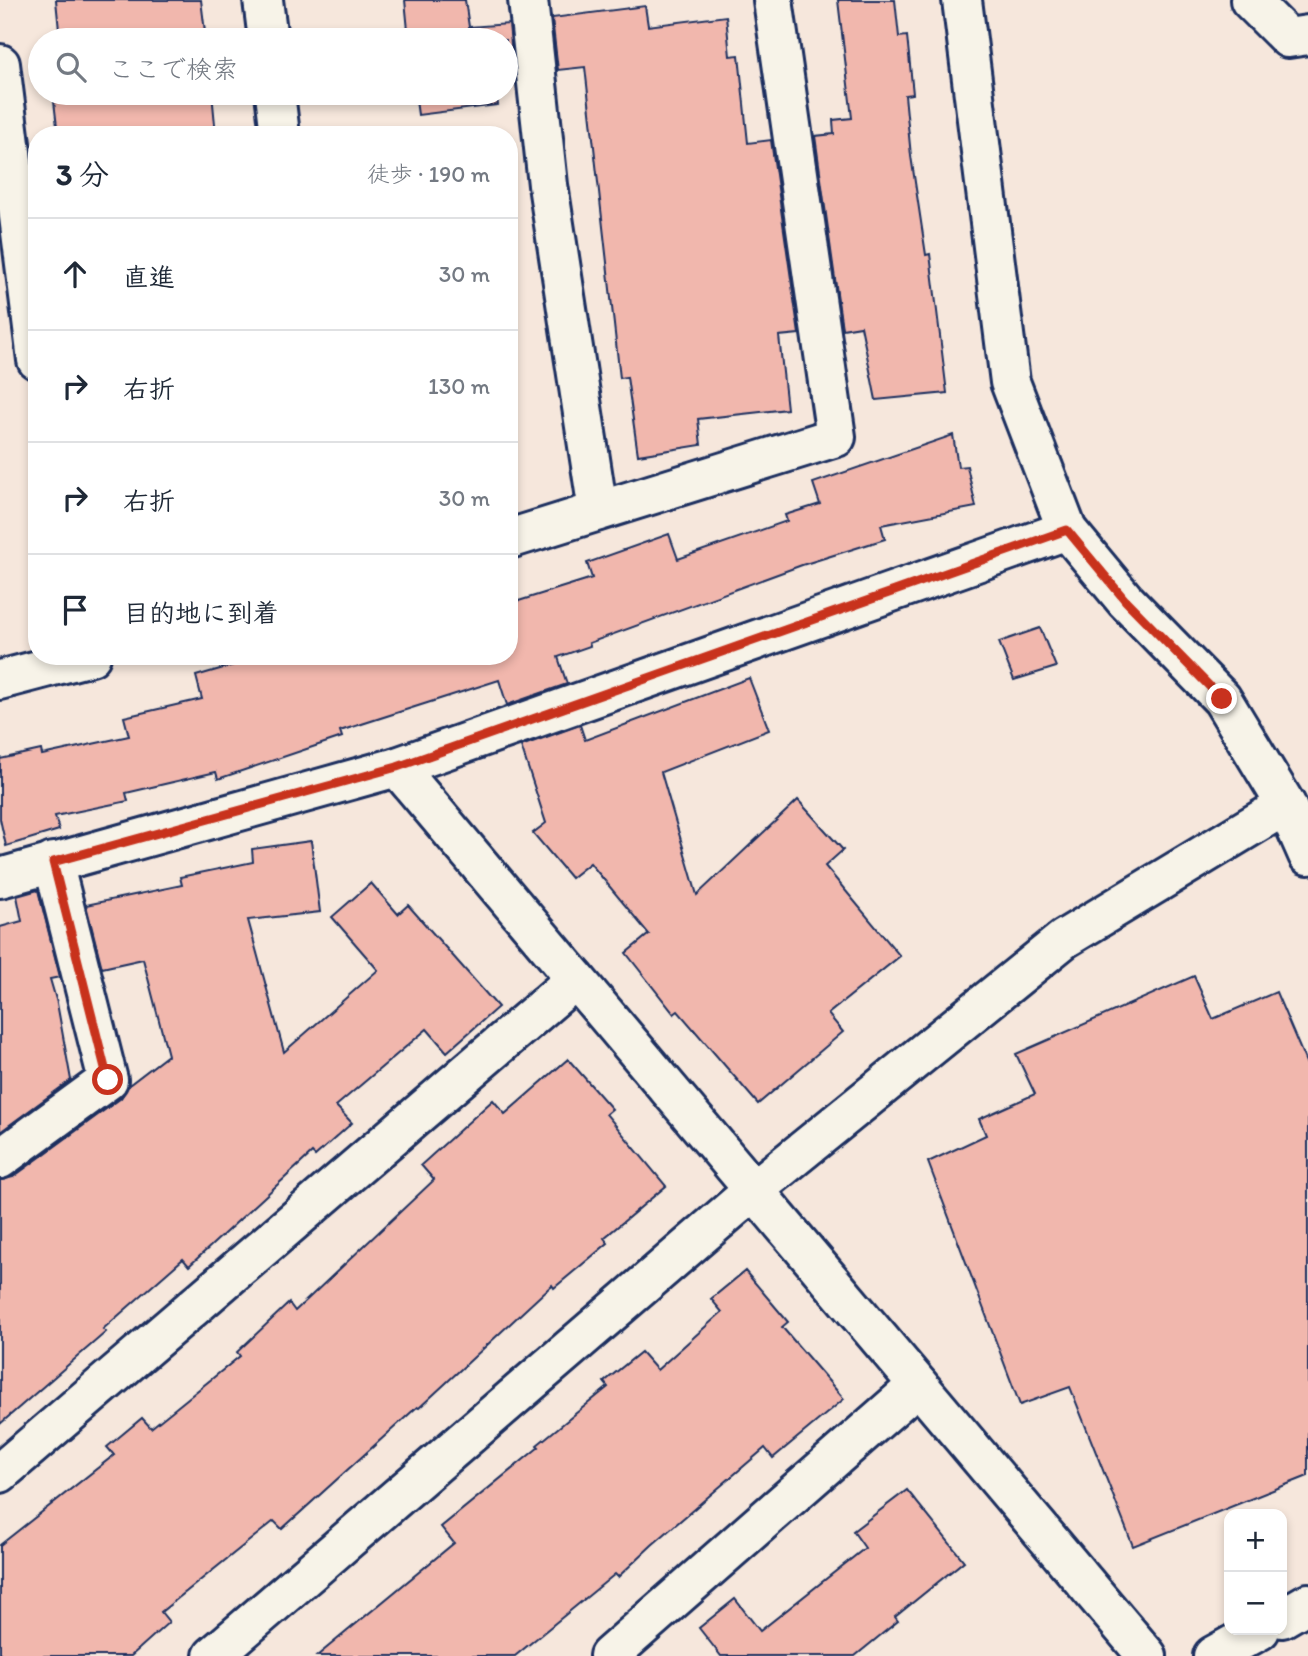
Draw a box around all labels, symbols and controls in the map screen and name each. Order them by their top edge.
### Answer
search box [28,28,518,105]
icon: search [52,48,90,86]
text: ここで検索 [108,53,238,85]
text: 3 分 [56,156,109,193]
text: 徒歩 · 190 m [367,160,490,188]
icon: ahead [56,255,94,293]
text: 30 m [439,260,490,288]
text: 直進 [123,261,175,293]
icon: right [56,367,94,405]
text: 130 m [428,372,490,400]
text: 右折 [123,373,175,405]
icon: right [56,479,94,517]
text: 30 m [439,484,490,512]
text: 右折 [123,485,175,517]
icon: arrive [56,591,94,629]
text: 目的地に到着 [123,597,279,629]
route end [1206,683,1237,714]
route start [92,1064,123,1095]
map controls [1224,1509,1287,1635]
button: + [1224,1509,1287,1572]
button: − [1224,1572,1287,1635]

